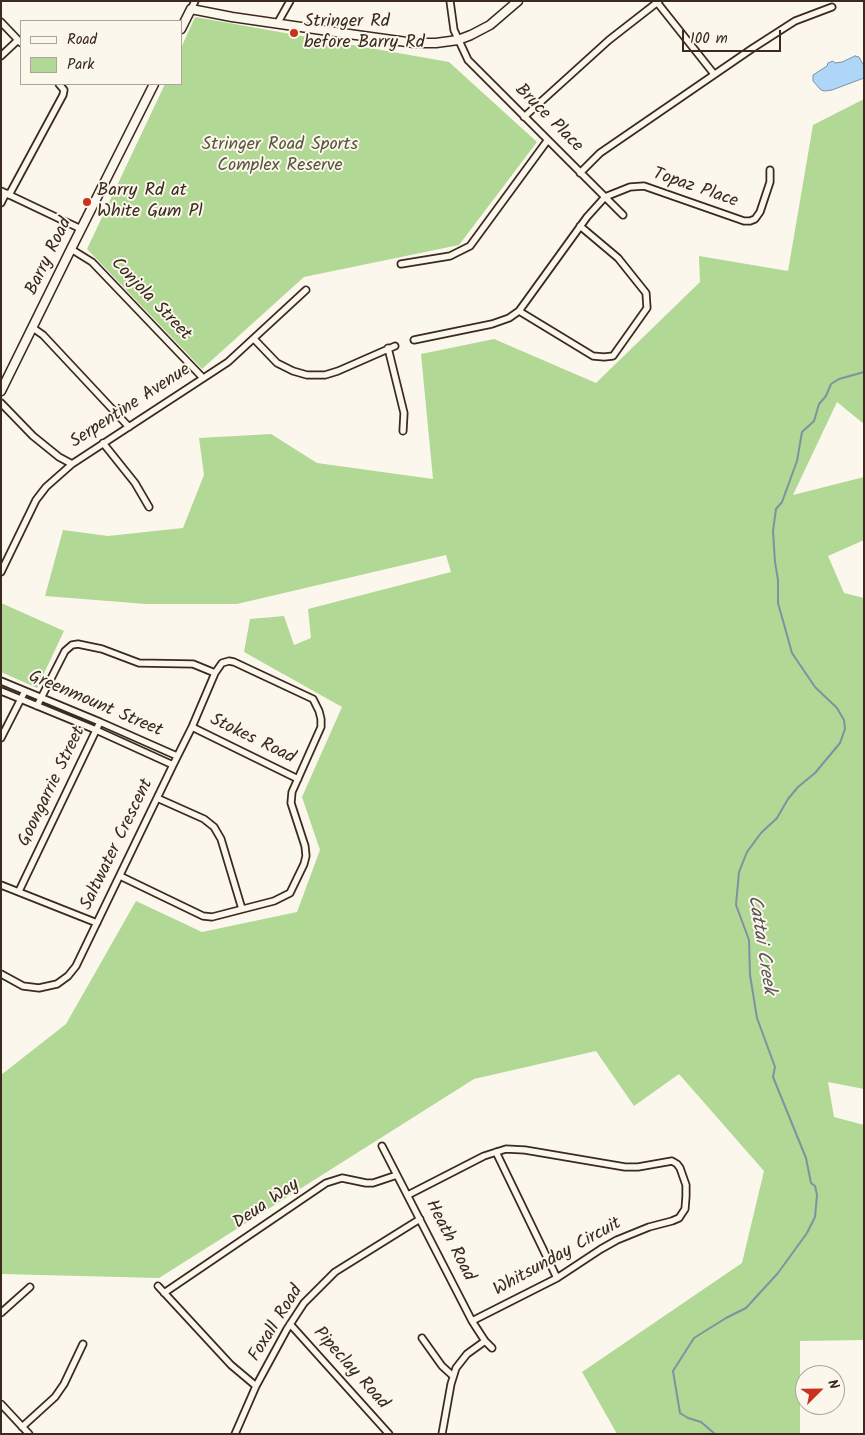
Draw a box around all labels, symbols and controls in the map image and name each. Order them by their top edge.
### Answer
place label: Stringer Rd before Barry Rd [304,12,425,54]
legend [20,20,182,85]
scale bar [685,20,784,52]
marker: Stringer Rd before Barry Rd [288,27,300,39]
text: 100 m [690,27,728,51]
text: Road [67,28,97,52]
text: Park [67,53,94,77]
street label: Bruce Place [509,80,587,158]
park label: Stringer Road Sports Complex Reserve [202,135,358,178]
street label: Topaz Place [650,164,740,214]
place label: Barry Rd at White Gum Pl [97,181,203,223]
marker: Barry Rd at White Gum Pl [81,196,93,208]
street label: Barry Road [22,215,78,299]
street label: Conjola Street [105,254,195,346]
street label: Serpentine Avenue [67,360,195,454]
street label: Greenmount Street [25,667,165,743]
street label: Stokes Road [206,710,298,770]
street label: Goongarrie Street [15,723,91,851]
street label: Saltwater Crescent [77,776,159,914]
water label: Cattai Creek [741,894,779,996]
street label: Deua Way [230,1175,304,1235]
street label: Heath Road [419,1197,479,1285]
street label: Whitsunday Circuit [490,1214,626,1302]
street label: Foxall Road [245,1282,309,1366]
street label: Pipeclay Road [307,1323,393,1415]
north arrow [795,1365,845,1415]
text: N [821,1376,845,1393]

